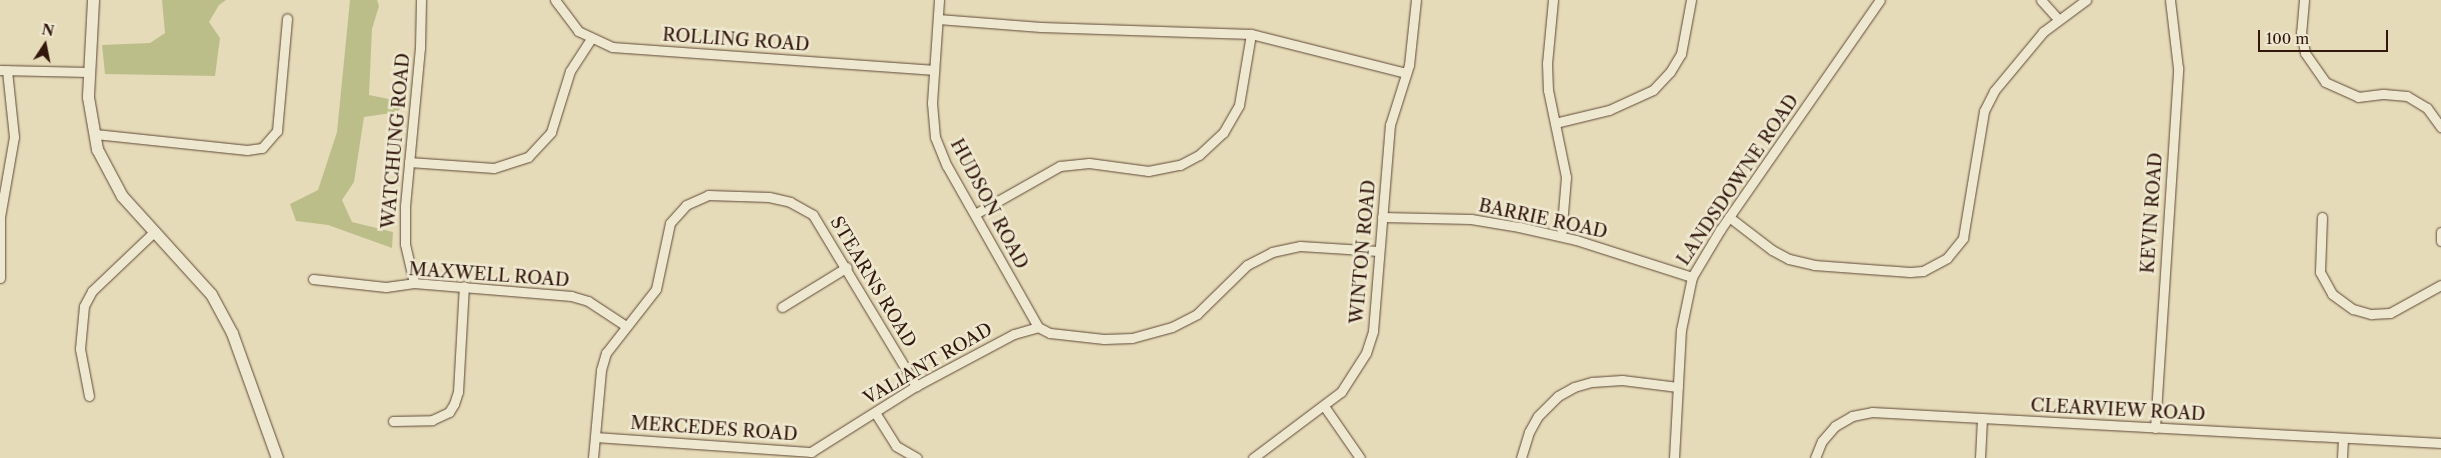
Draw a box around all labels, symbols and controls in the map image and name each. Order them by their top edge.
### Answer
north arrow [20,20,70,70]
text: N [40,20,56,40]
scale bar [2261,20,2391,52]
street label: ROLLING ROAD [662,24,810,56]
text: 100 m [2266,29,2309,48]
street label: WATCHUNG ROAD [378,52,414,230]
street label: LANDSDOWNE ROAD [1673,90,1803,270]
street label: HUDSON ROAD [946,135,1032,273]
street label: KEVIN ROAD [2137,152,2167,274]
street label: WINTON ROAD [1346,179,1380,325]
street label: BARRIE ROAD [1477,195,1609,243]
street label: STEARNS ROAD [825,213,921,351]
street label: MAXWELL ROAD [408,259,570,291]
street label: VALIANT ROAD [860,318,996,410]
street label: CLEARVIEW ROAD [2030,395,2206,425]
street label: MERCEDES ROAD [630,412,798,446]

